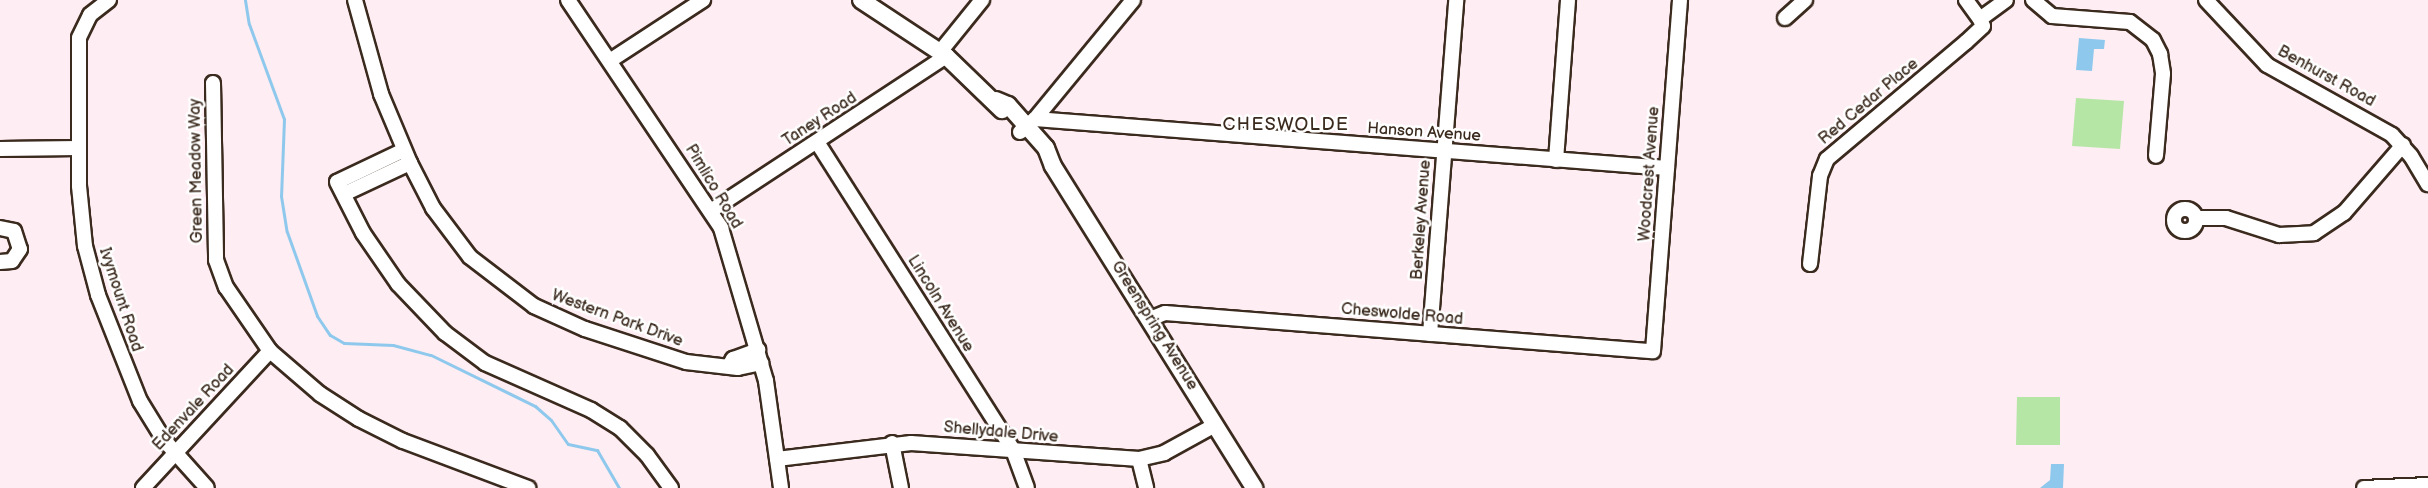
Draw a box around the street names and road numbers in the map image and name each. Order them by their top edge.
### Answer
street label: Benhurst Road [2274,42,2378,112]
street label: Red Cedar Place [1815,55,1923,149]
street label: Taney Road [779,89,861,151]
street label: Green Meadow Way [186,98,208,244]
street label: Woodcrest Avenue [1636,106,1664,242]
street label: Hanson Avenue [1367,119,1481,147]
street label: Pimlico Road [680,141,746,233]
street label: Berkeley Avenue [1408,159,1436,281]
street label: Ivymount Road [94,246,146,354]
street label: Lincoln Avenue [903,252,977,356]
street label: Greenspring Avenue [1107,258,1201,394]
street label: Western Park Drive [549,286,685,352]
street label: Cheswolde Road [1340,300,1464,330]
street label: Edenvale Road [149,361,239,455]
street label: Shellydale Drive [943,418,1059,448]

